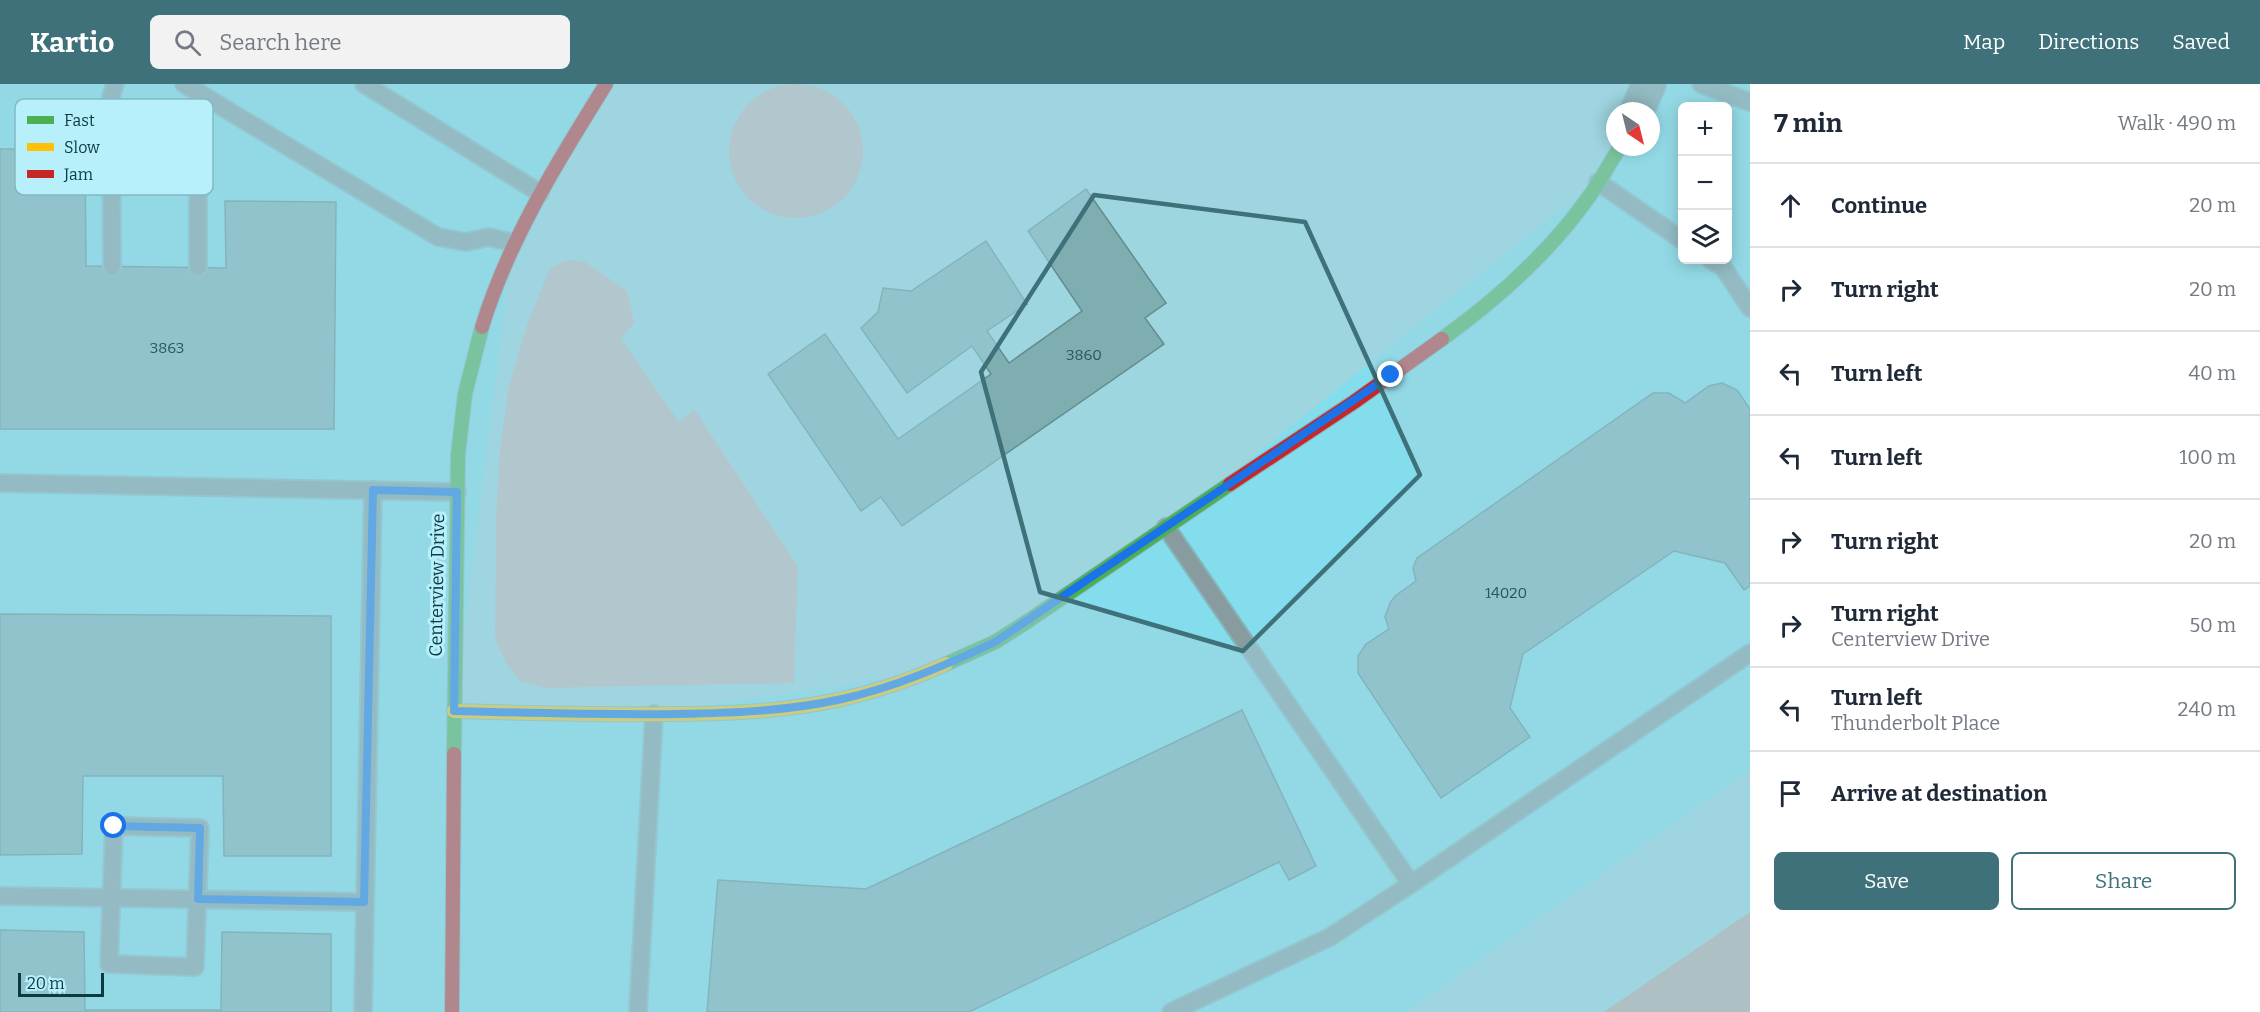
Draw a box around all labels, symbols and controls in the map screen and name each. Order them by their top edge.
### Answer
search box [150,15,570,69]
text: Kartio [30,26,114,59]
icon: search [171,26,204,59]
text: Search here [219,29,341,56]
text: Map [1963,29,2005,55]
text: Directions [2038,29,2139,55]
text: Saved [2172,29,2230,55]
legend [15,99,213,195]
north arrow [1606,102,1660,156]
map controls [1678,102,1732,264]
button: + [1678,102,1732,156]
text: 7 min [1774,108,1842,139]
text: Fast [64,111,95,130]
text: Walk · 490 m [2118,111,2236,135]
text: Slow [64,138,100,157]
button: − [1678,156,1732,210]
text: Jam [63,165,93,184]
icon: ahead [1774,189,1807,222]
text: Continue [1831,192,1927,219]
text: 20 m [2189,193,2236,217]
button: layers [1678,210,1732,264]
icon: right [1774,273,1807,306]
text: Turn right [1831,276,1939,303]
text: 20 m [2189,277,2236,301]
house number: 3863 [150,339,184,357]
house number: 3860 [1066,346,1102,364]
icon: left [1774,357,1807,390]
text: Turn left [1831,360,1923,387]
route end [1377,361,1403,387]
text: 40 m [2188,361,2236,385]
icon: left [1774,441,1807,474]
text: Turn left [1831,444,1923,471]
text: 100 m [2179,445,2236,469]
street label: Centerview Drive [425,513,449,657]
icon: right [1774,525,1807,558]
text: Turn right [1831,528,1939,555]
text: 20 m [2189,529,2236,553]
house number: 14020 [1485,584,1527,602]
text: Turn right [1831,600,1939,627]
icon: right [1774,609,1807,642]
text: 50 m [2189,613,2236,637]
text: Centerview Drive [1831,627,1990,651]
text: Turn left [1831,684,1923,711]
icon: left [1774,693,1807,726]
text: 240 m [2178,697,2236,721]
text: Thunderbolt Place [1831,711,2000,735]
icon: arrive [1774,777,1807,810]
text: Arrive at destination [1831,780,2047,807]
route start [100,812,126,838]
button: Save [1774,852,1999,910]
button: Share [2011,852,2236,910]
scale bar [18,970,104,998]
text: 20 m [27,974,64,993]

